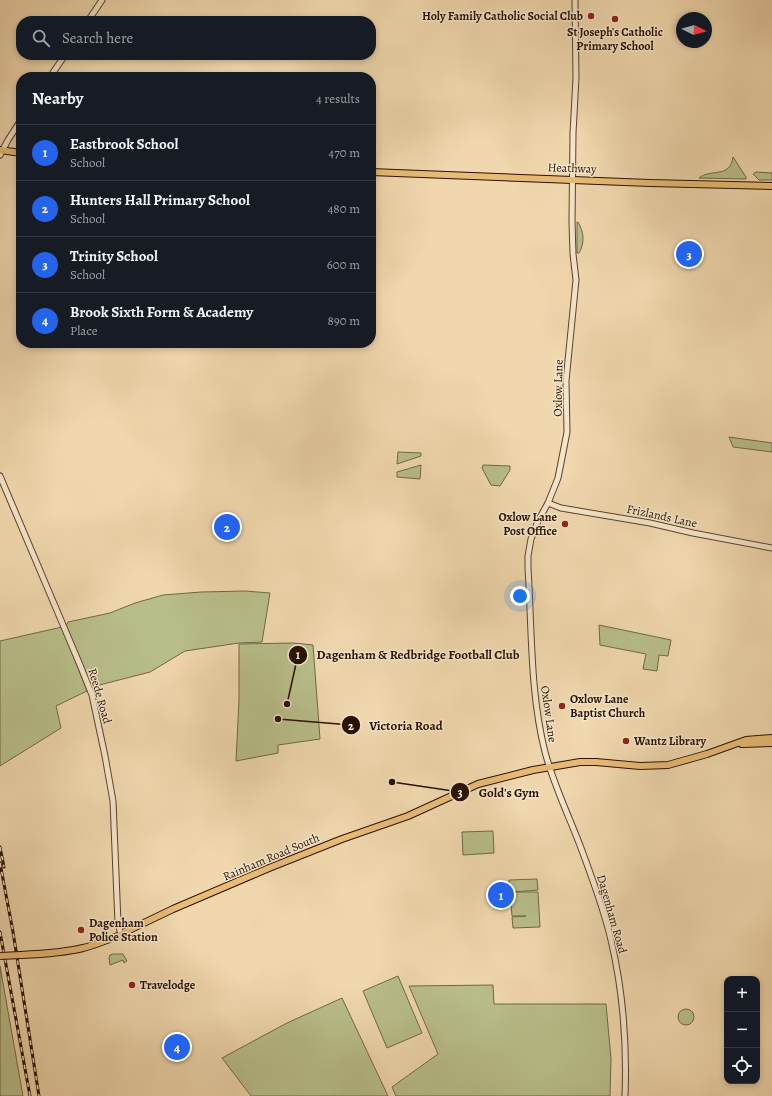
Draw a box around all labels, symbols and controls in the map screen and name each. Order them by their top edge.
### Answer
place label: Holy Family Catholic Social Club [422,8,583,24]
marker: Holy Family Catholic Social Club [586,11,596,21]
north arrow [676,12,712,48]
marker: St Joseph's Catholic Primary School [610,14,620,24]
search box [16,16,376,60]
place label: St Joseph's Catholic Primary School [567,24,663,54]
icon: search [30,27,52,49]
text: Search here [62,28,133,48]
text: Nearby [32,87,83,110]
text: 4 results [316,90,360,107]
text: Eastbrook School [70,134,178,154]
text: 1 [43,144,47,161]
text: 470 m [328,144,360,161]
text: School [70,154,105,171]
street label: Heathway [547,159,597,177]
text: Hunters Hall Primary School [70,190,250,210]
text: 2 [42,200,48,217]
text: 480 m [327,200,360,217]
text: School [70,210,105,227]
pin: 3 [676,239,702,269]
text: Trinity School [70,246,158,266]
text: 3 [42,256,48,273]
text: 600 m [327,256,360,273]
text: School [70,266,105,283]
text: Brook Sixth Form & Academy [70,302,253,322]
text: 4 [42,312,48,329]
text: 890 m [327,312,360,329]
text: Place [70,322,98,339]
street label: Oxlow Lane [550,359,566,417]
street label: Frizlands Lane [625,501,699,531]
place label: Oxlow Lane Post Office [498,509,557,539]
pin: 2 [214,512,240,542]
marker: Oxlow Lane Post Office [560,519,570,529]
your location [510,586,530,606]
callout: Dagenham & Redbridge Football Club [288,642,527,667]
text: Dagenham & Redbridge Football Club [316,646,520,663]
text: 1 [296,647,301,663]
street label: Reede Road [84,666,116,726]
street label: Oxlow Lane [537,685,561,743]
place label: Oxlow Lane Baptist Church [570,691,646,721]
marker: Oxlow Lane Baptist Church [557,701,567,711]
callout: Victoria Road [341,713,450,738]
text: Victoria Road [368,717,443,734]
text: 2 [348,718,354,734]
place label: Wantz Library [633,733,707,749]
marker: Wantz Library [621,736,631,746]
callout: Gold's Gym [450,780,547,805]
text: Gold's Gym [479,784,539,801]
text: 3 [457,785,463,801]
street label: Rainham Road South [220,829,322,885]
street label: Dagenham Road [593,873,631,956]
pin: 1 [488,880,514,910]
place label: Dagenham Police Station [89,915,158,945]
marker: Dagenham Police Station [76,925,86,935]
map controls [724,976,760,1084]
button: + [724,976,760,1012]
place label: Travelodge [140,977,196,993]
marker: Travelodge [127,980,137,990]
button: − [724,1012,760,1048]
pin: 4 [164,1032,190,1062]
button: locate [724,1048,760,1084]

